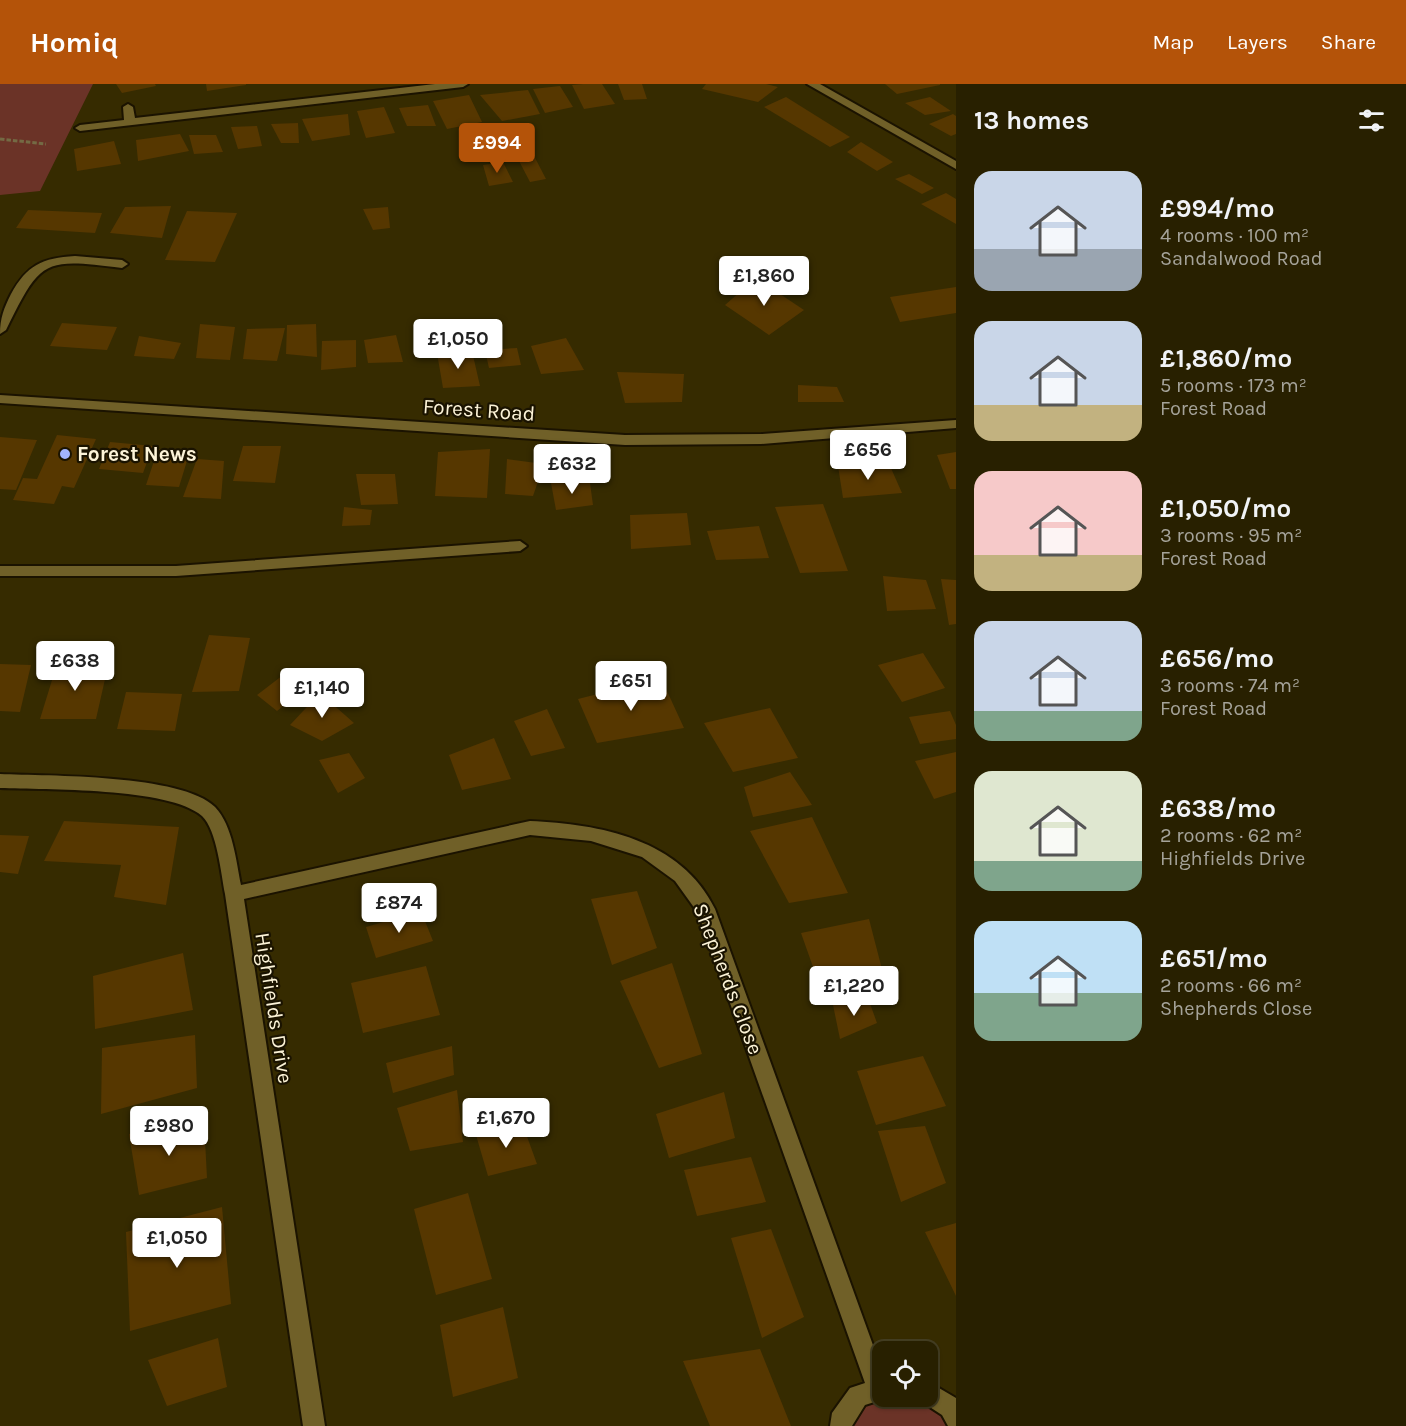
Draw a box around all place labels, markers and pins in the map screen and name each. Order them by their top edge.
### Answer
pin: £994 [461,123,533,174]
pin: £1,860 [715,256,813,307]
pin: £1,050 [409,319,507,370]
pin: £656 [832,430,904,481]
place label: Forest News [77,442,197,466]
pin: £632 [536,444,608,495]
marker: Forest News [58,447,72,461]
pin: £638 [39,641,111,692]
pin: £651 [595,661,667,712]
pin: £1,140 [273,668,371,719]
pin: £874 [363,883,435,934]
pin: £1,220 [805,966,903,1017]
pin: £1,670 [457,1098,555,1149]
pin: £980 [133,1106,205,1157]
pin: £1,050 [128,1218,226,1269]

